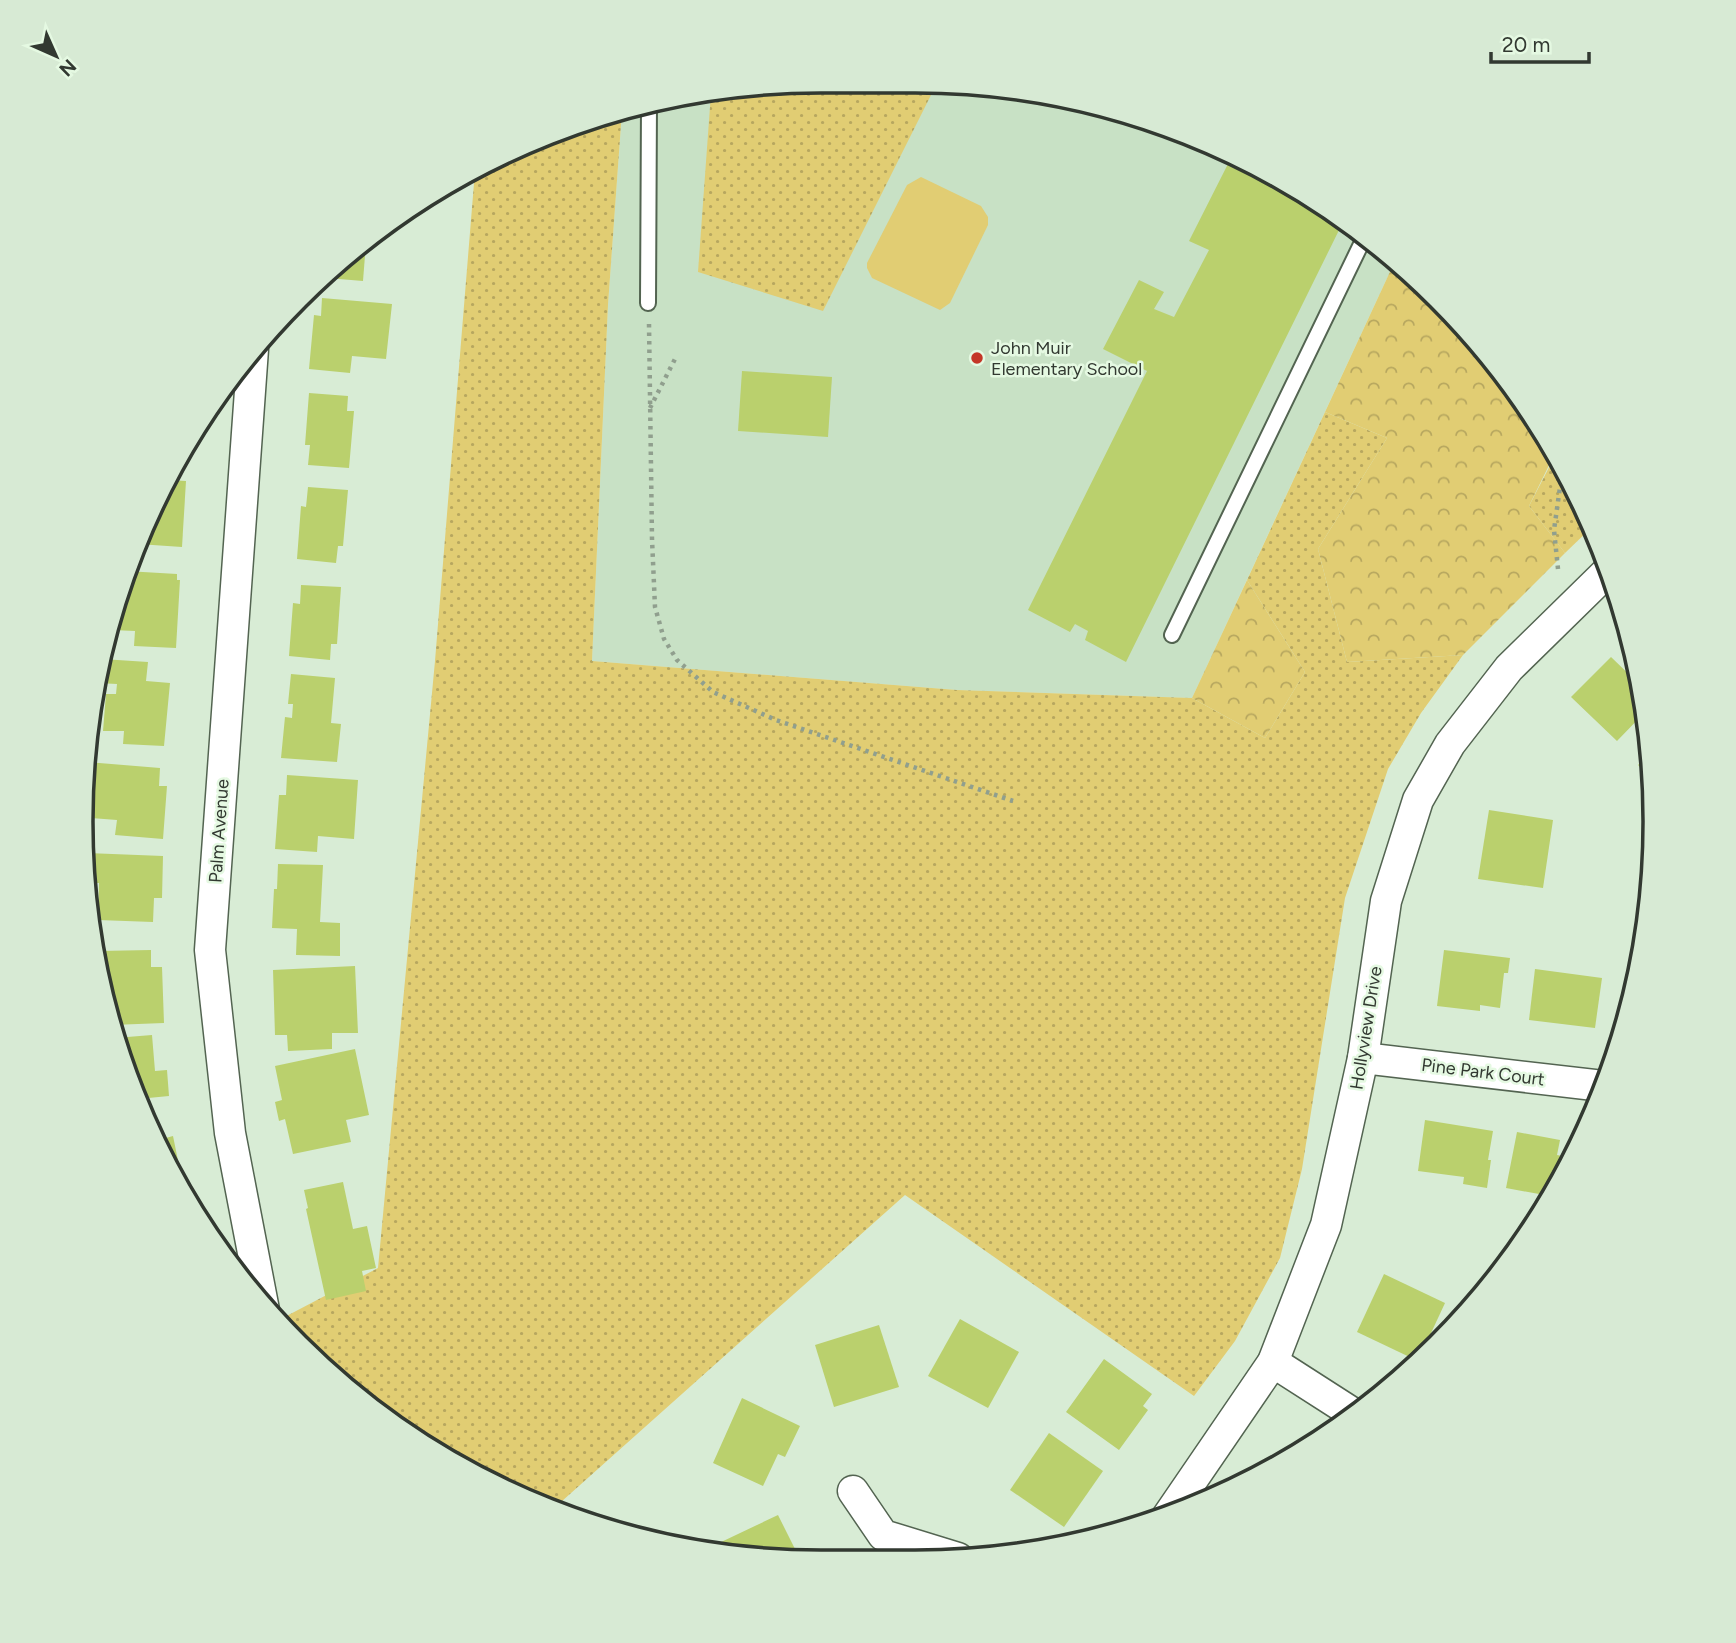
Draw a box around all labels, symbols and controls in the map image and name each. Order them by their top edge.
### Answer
north arrow [21,21,91,91]
scale bar [1491,21,1589,65]
text: 20 m [1502,32,1550,57]
text: N [54,54,81,81]
place label: John Muir Elementary School [991,337,1142,380]
marker: John Muir Elementary School [969,350,985,366]
street label: Palm Avenue [204,778,234,884]
street label: Hollyview Drive [1345,965,1387,1091]
street label: Pine Park Court [1420,1054,1546,1090]

